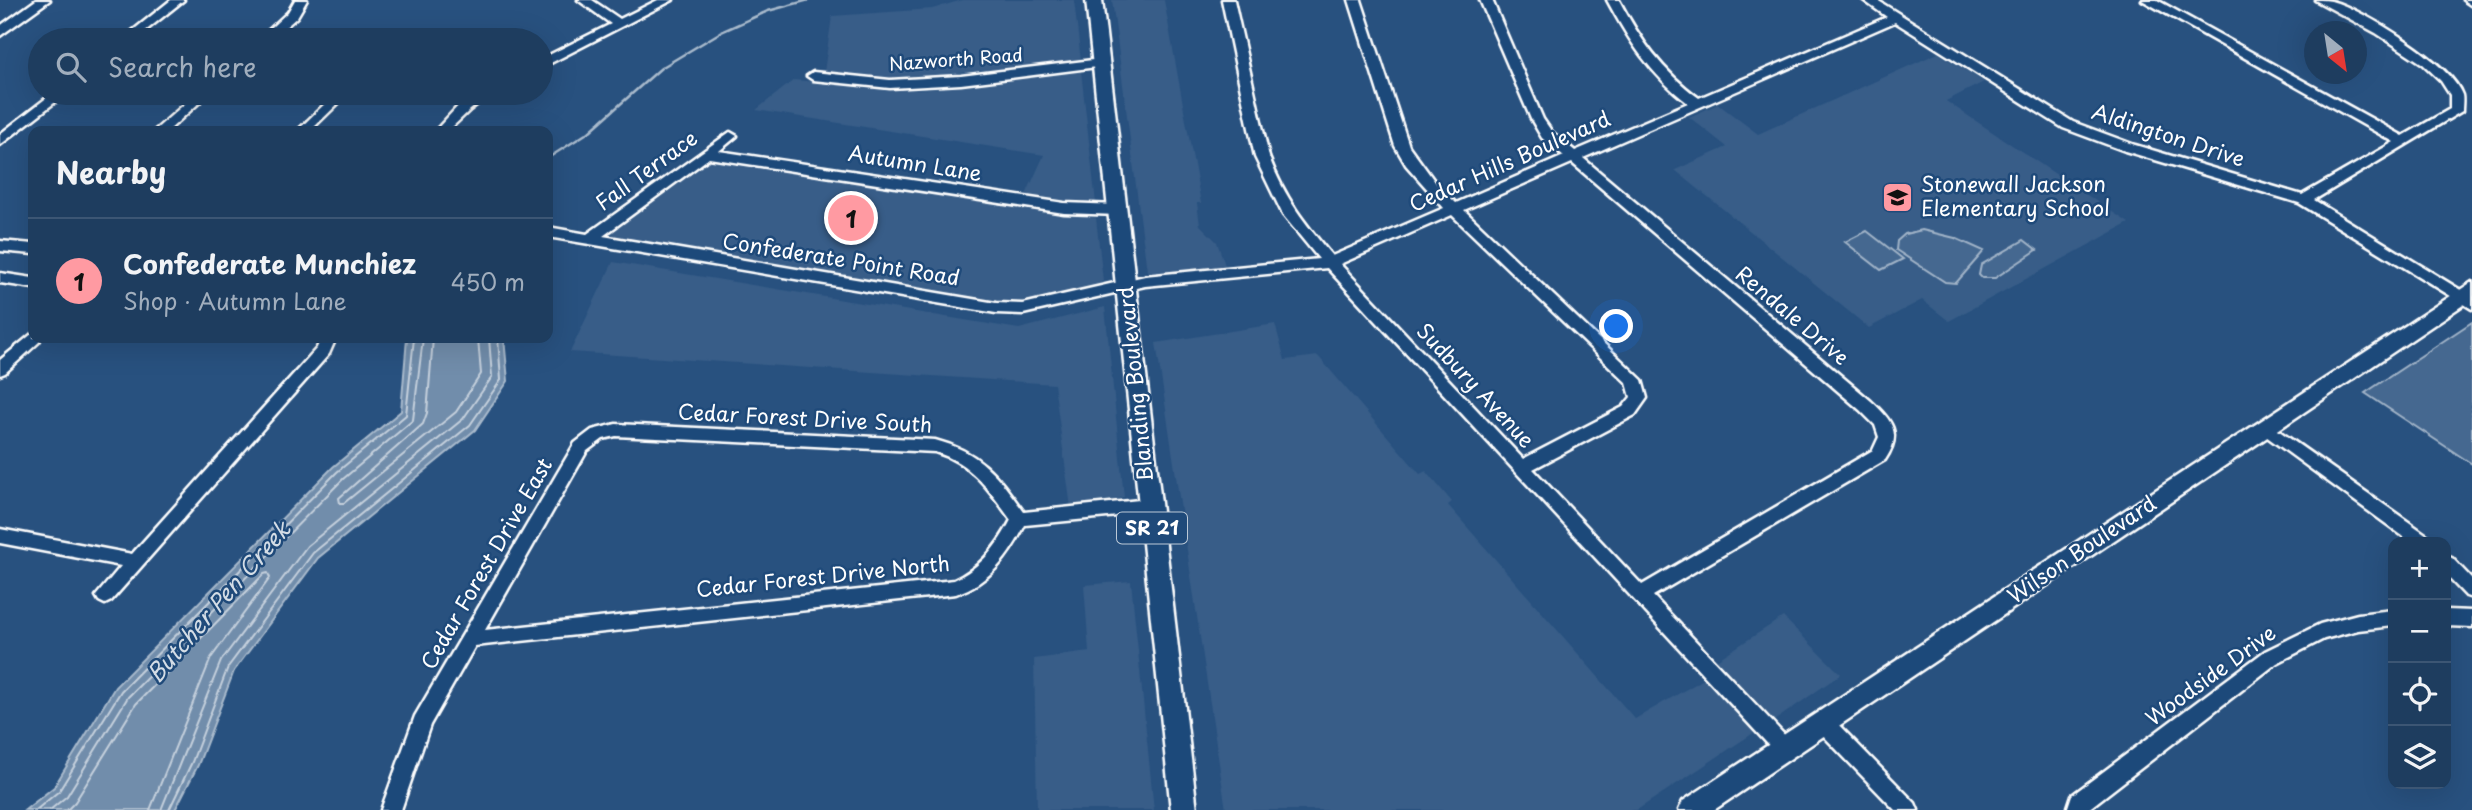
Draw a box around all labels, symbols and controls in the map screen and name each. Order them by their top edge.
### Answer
north arrow [2304,21,2367,84]
search box [28,28,553,105]
street label: Nazworth Road [888,40,1024,77]
text: Search here [108,47,257,86]
icon: search [52,48,90,86]
street label: Aldington Drive [2088,94,2249,174]
street label: Cedar Hills Boulevard [1403,101,1615,219]
street label: Fall Terrace [588,121,704,217]
street label: Autumn Lane [846,136,984,188]
text: Nearby [56,149,166,194]
place label: Stonewall Jackson Elementary School [1921,167,2110,223]
school or university icon: Stonewall Jackson Elementary School [1881,180,1915,214]
pin: 1 [828,192,874,244]
street label: Confederate Point Road [720,223,962,293]
text: Confederate Munchiez [123,244,417,283]
street label: Rendale Drive [1730,257,1857,372]
text: 1 [74,264,85,299]
text: 450 m [451,264,525,299]
text: Shop · Autumn Lane [123,283,347,318]
street label: Blanding Boulevard [1108,285,1160,484]
your location [1599,309,1633,343]
street label: Sudbury Avenue [1410,315,1543,454]
street label: Cedar Forest Drive South [677,394,933,440]
street label: Cedar Forest Drive East [412,451,559,675]
street label: Wilson Boulevard [2000,486,2162,610]
water label: Butcher Pen Creek [138,512,299,689]
road number: SR 21 [1117,512,1187,544]
map controls [2388,537,2451,789]
button: + [2388,537,2451,600]
street label: Cedar Forest Drive North [694,546,951,604]
button: − [2388,600,2451,663]
street label: Woodside Drive [2138,616,2282,733]
button: locate [2388,663,2451,726]
button: layers [2388,726,2451,789]

